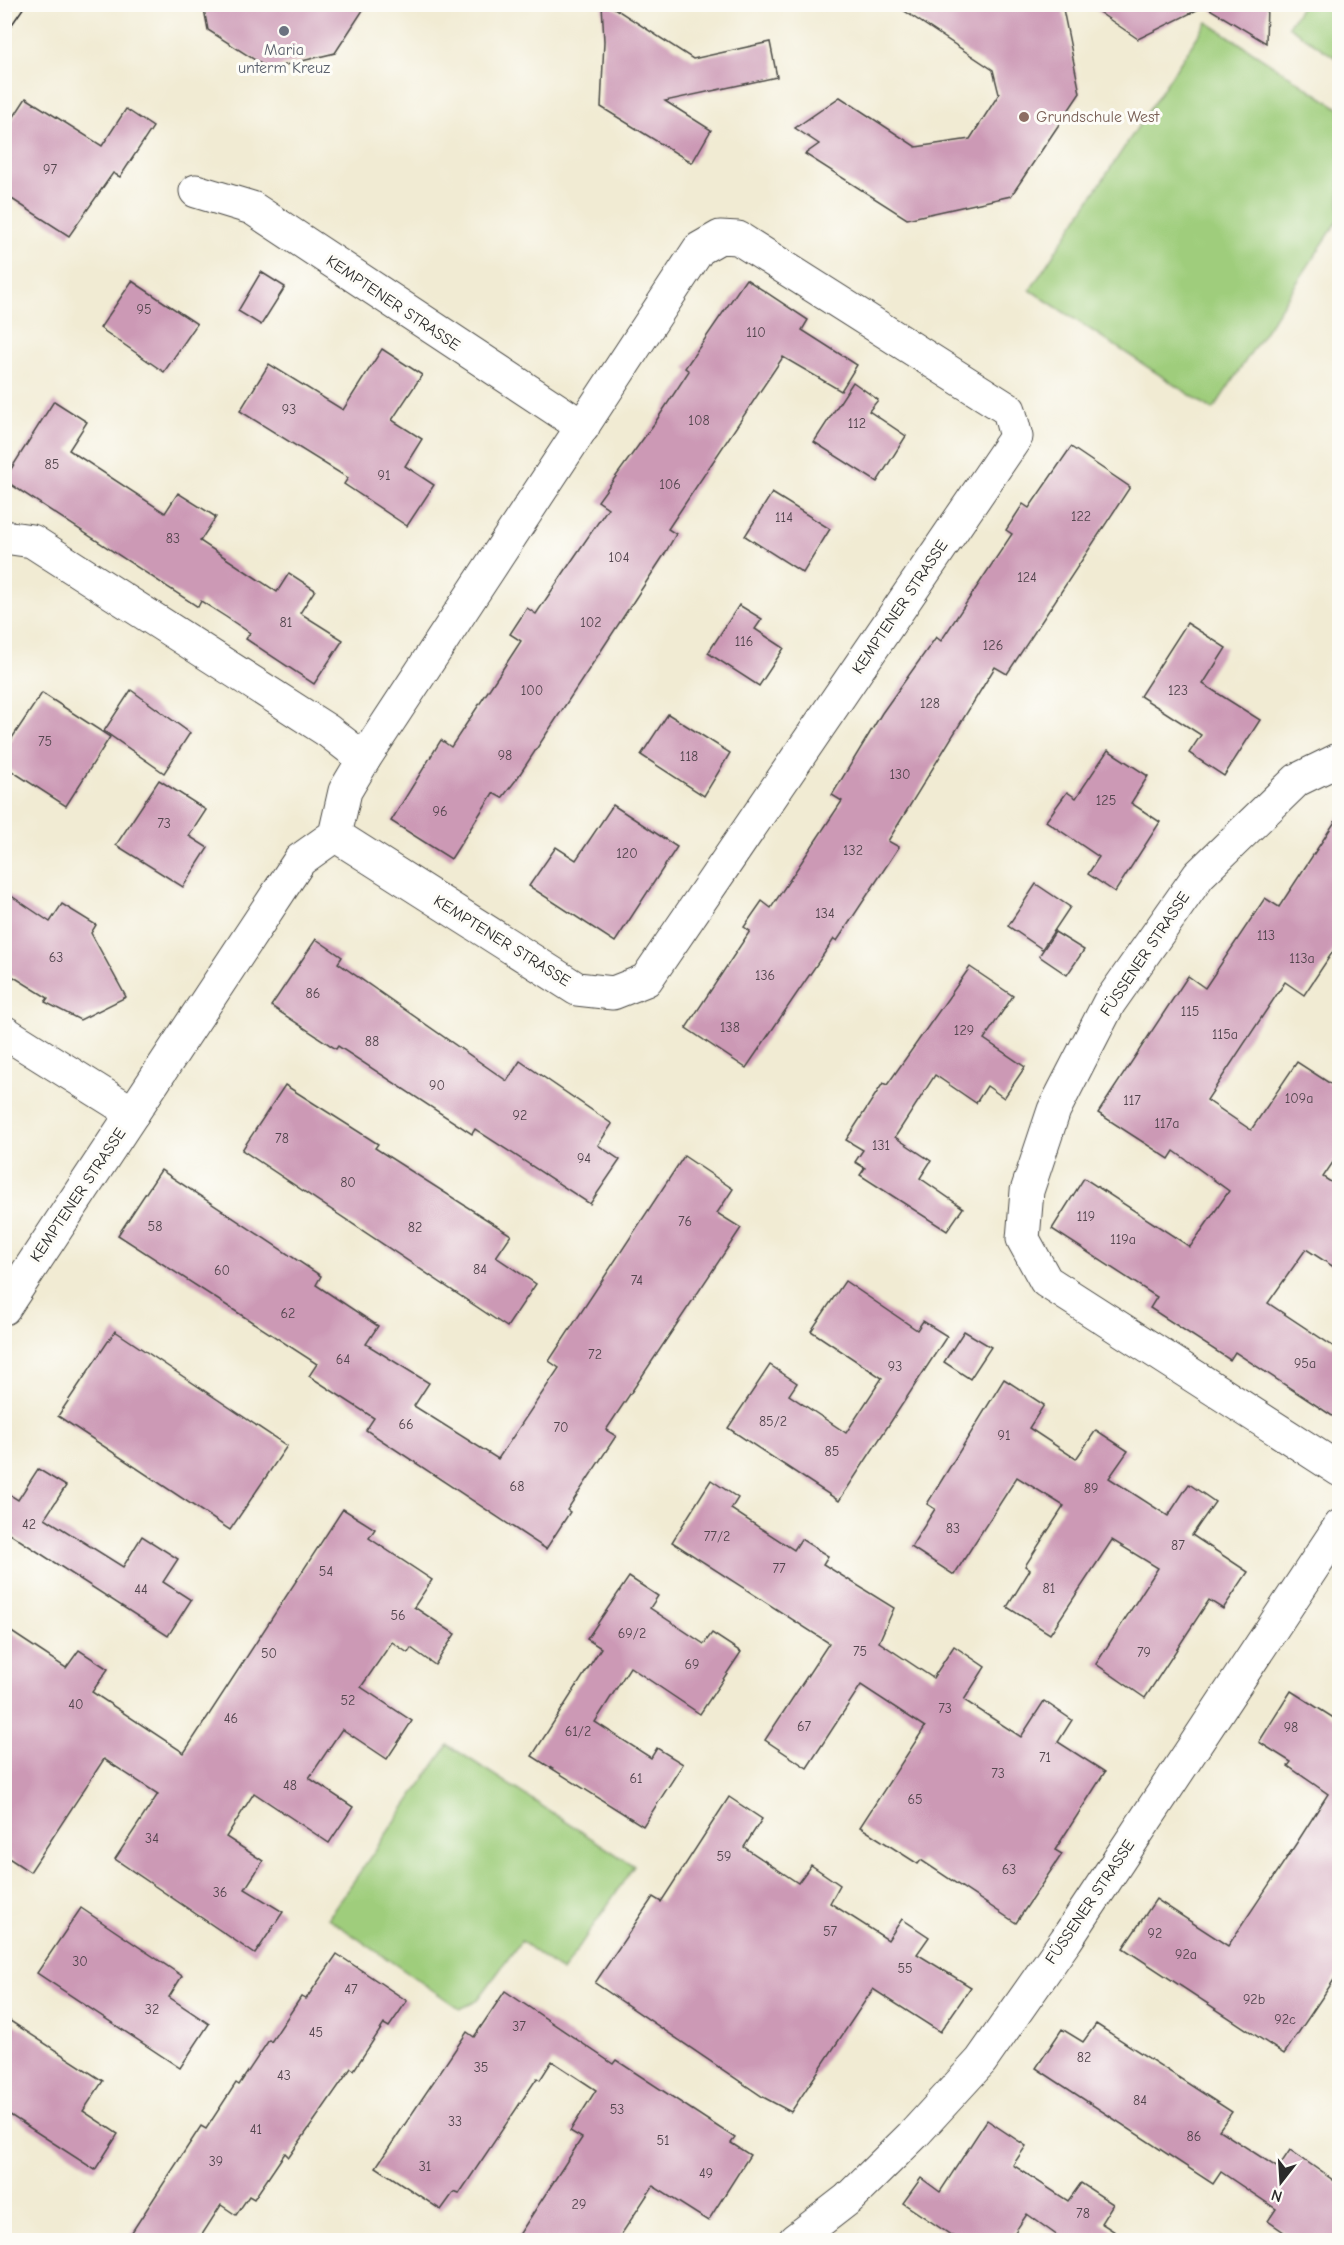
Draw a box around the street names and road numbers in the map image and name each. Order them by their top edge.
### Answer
street label: KEMPTENER STRASSE [323,252,464,355]
street label: KEMPTENER STRASSE [849,536,952,677]
street label: FÜSSENER STRASSE [1097,888,1193,1020]
street label: KEMPTENER STRASSE [430,892,574,991]
street label: KEMPTENER STRASSE [27,1124,130,1265]
street label: FÜSSENER STRASSE [1042,1836,1138,1968]

